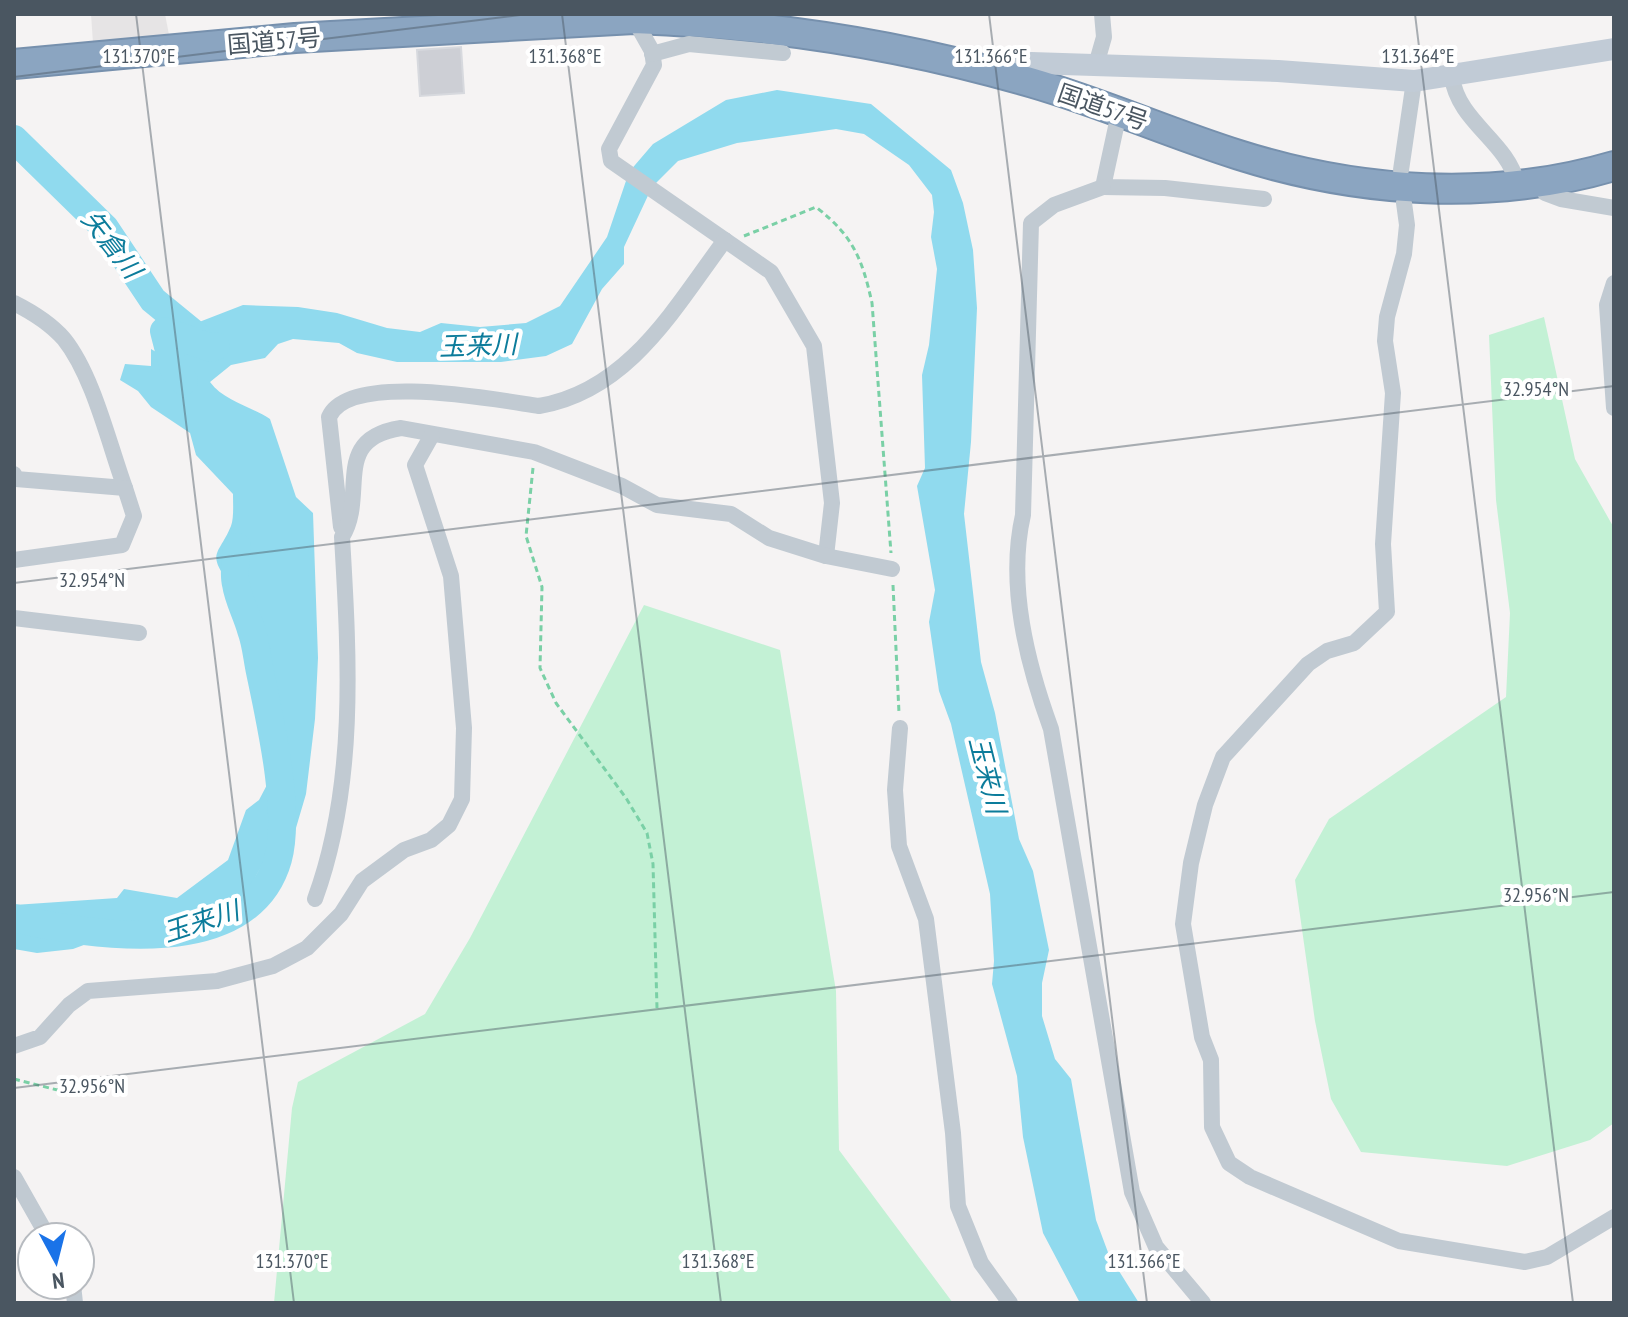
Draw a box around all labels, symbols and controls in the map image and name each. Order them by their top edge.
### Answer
street label: 国道57号 [226,21,322,61]
text: 131.370°E [103,43,175,69]
text: 131.368°E [529,43,601,69]
text: 131.366°E [955,43,1027,69]
text: 131.364°E [1382,43,1454,69]
street label: 国道57号 [1054,77,1152,137]
water label: 矢倉川 [75,203,151,287]
water label: 玉来川 [438,327,521,363]
text: 32.954°N [1503,376,1569,402]
text: 32.954°N [59,567,125,593]
water label: 玉来川 [963,733,1014,820]
text: 32.956°N [1503,882,1569,908]
water label: 玉来川 [159,892,246,949]
text: 32.956°N [59,1073,125,1099]
north arrow [16,1221,96,1301]
text: 131.370°E [256,1248,328,1274]
text: 131.368°E [682,1248,754,1274]
text: 131.366°E [1108,1248,1180,1274]
text: N [51,1266,66,1295]

